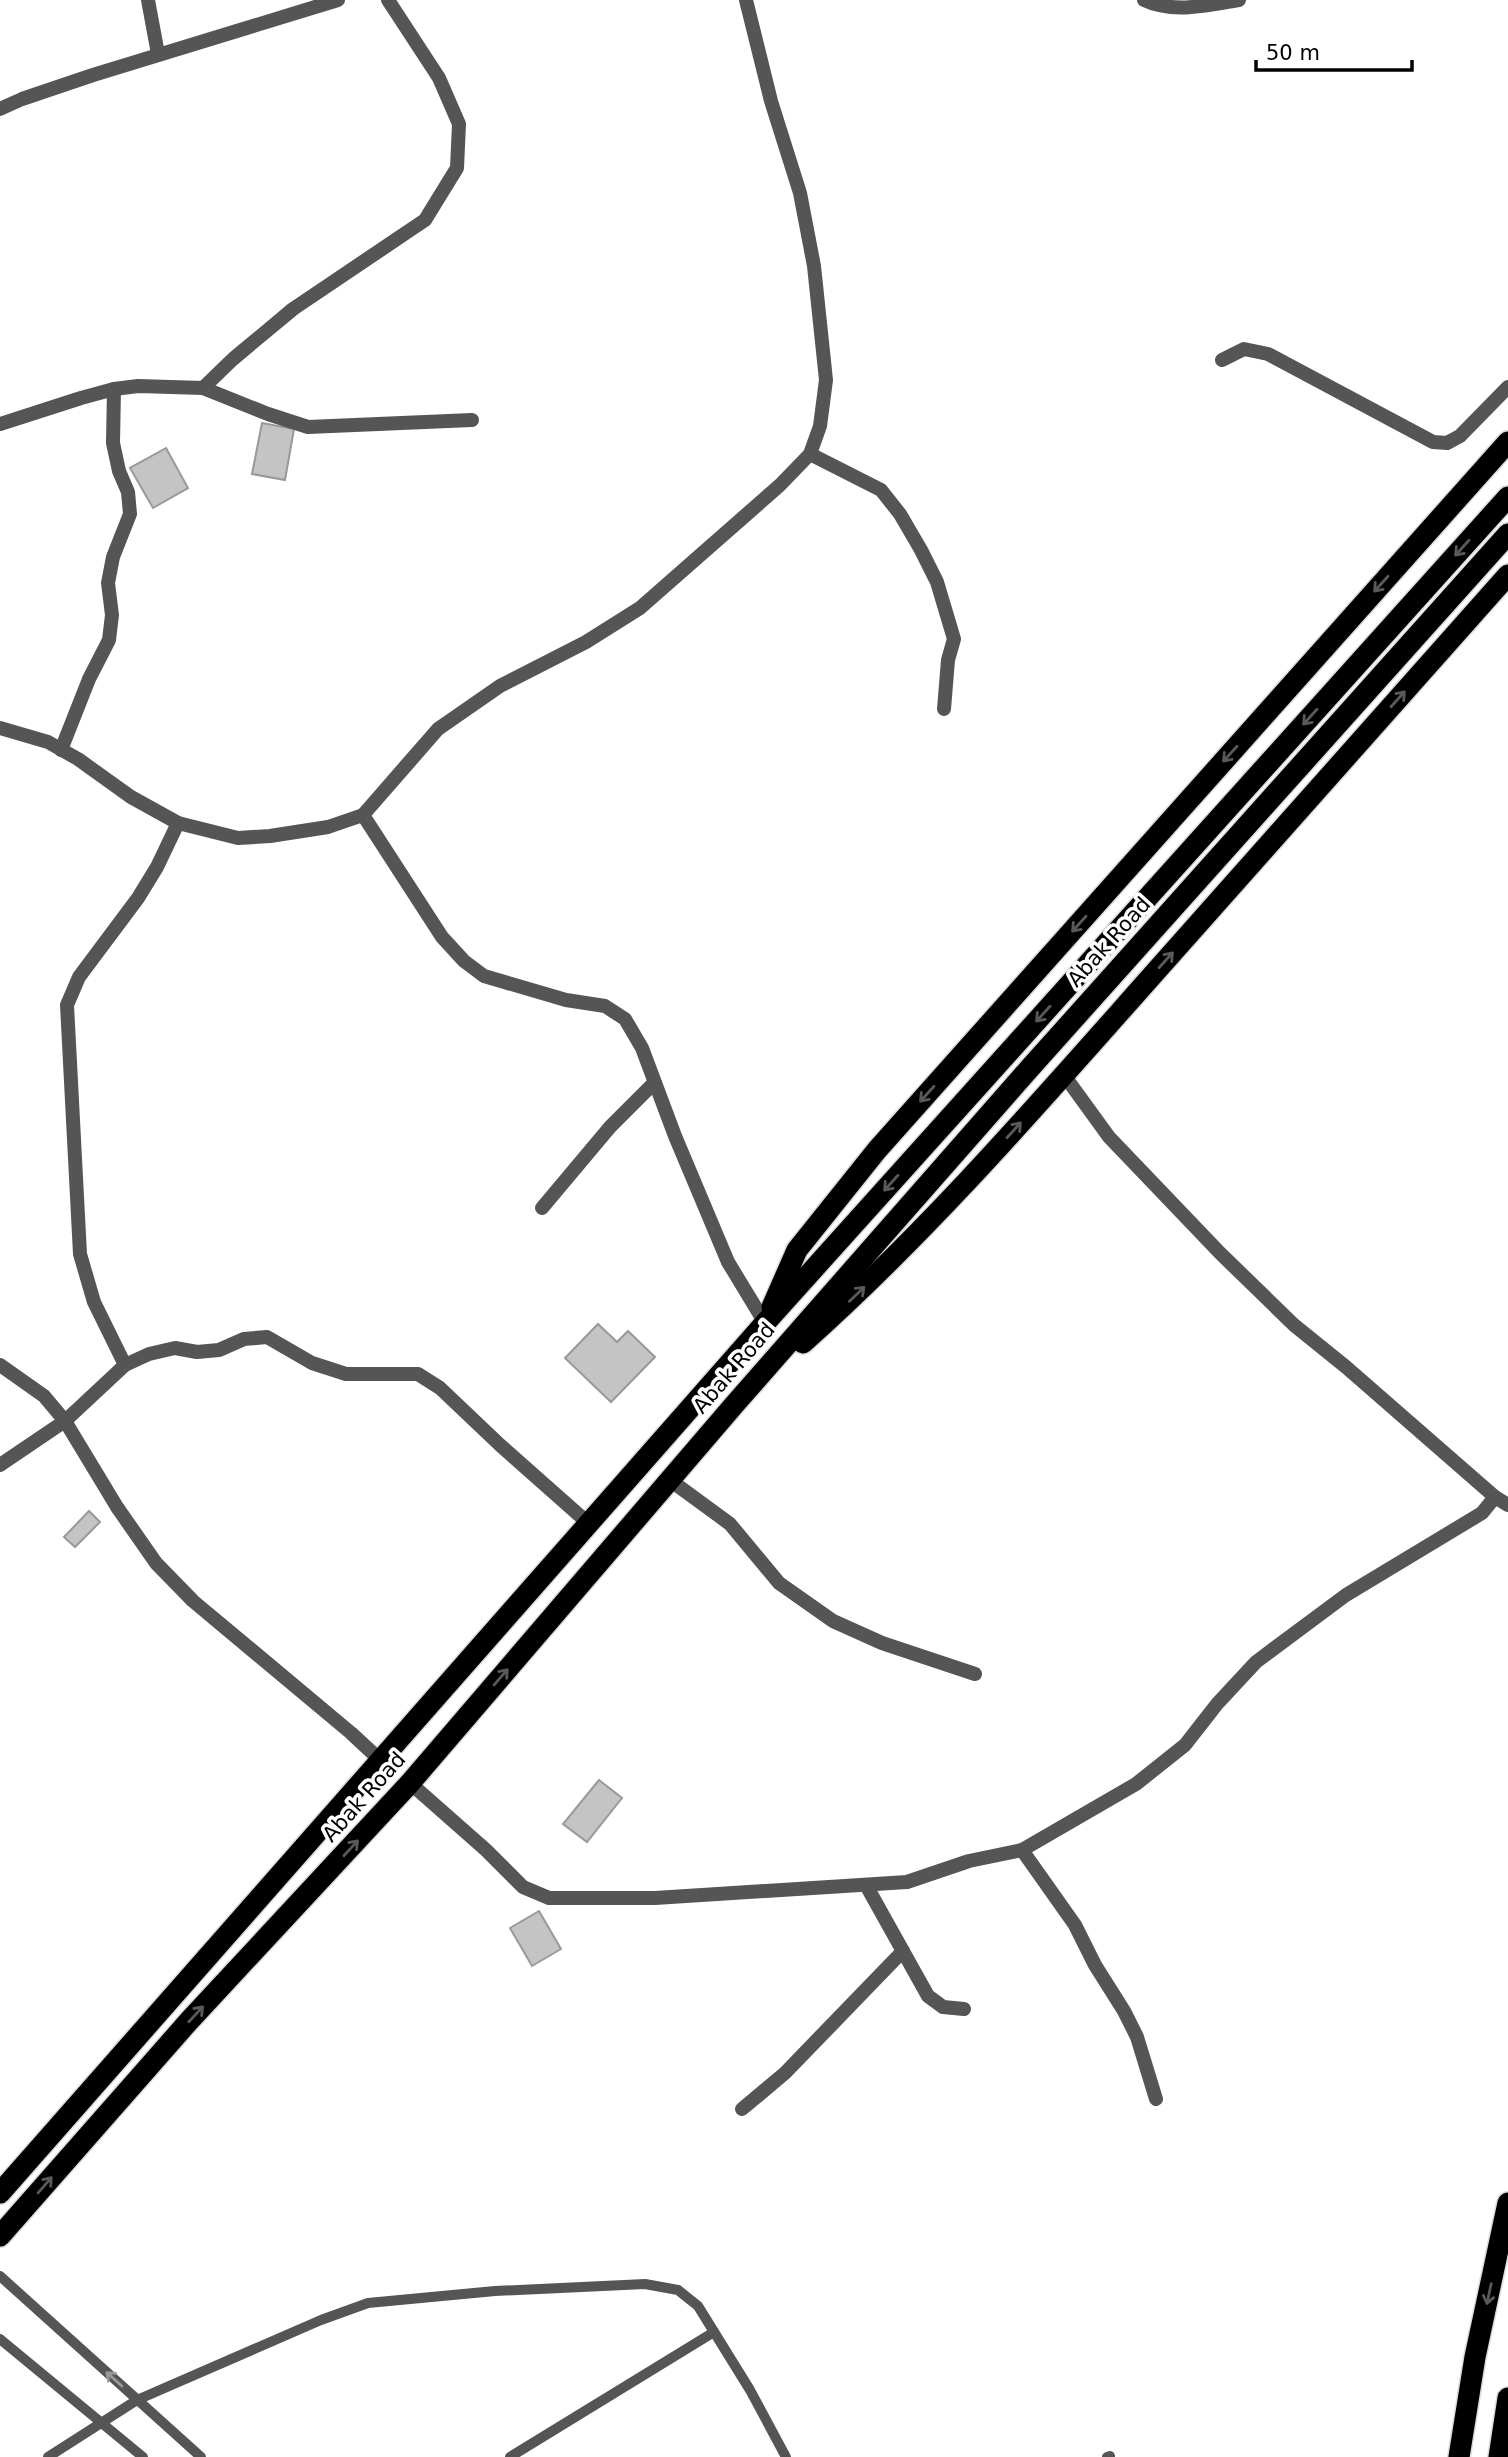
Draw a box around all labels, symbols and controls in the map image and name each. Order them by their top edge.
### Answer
scale bar [1256,28,1412,72]
text: 50 m [1266,41,1320,65]
one-way arrow [1454,539,1471,556]
one-way arrow [1373,575,1389,593]
one-way arrow [1390,690,1406,708]
one-way arrow [1302,708,1318,726]
one-way arrow [1222,745,1238,763]
street label: Abak Road [1063,892,1155,992]
one-way arrow [1071,915,1087,933]
one-way arrow [1158,951,1174,969]
one-way arrow [1035,1004,1051,1022]
one-way arrow [919,1085,935,1103]
one-way arrow [1006,1121,1022,1139]
one-way arrow [883,1174,899,1192]
one-way arrow [848,1286,865,1303]
street label: Abak Road [688,1318,780,1418]
one-way arrow [493,1669,509,1687]
street label: Abak Road [318,1747,410,1847]
one-way arrow [342,1840,359,1857]
one-way arrow [187,2006,204,2023]
one-way arrow [37,2176,53,2194]
one-way arrow [1481,2282,1495,2305]
one-way arrow [105,2371,123,2387]

